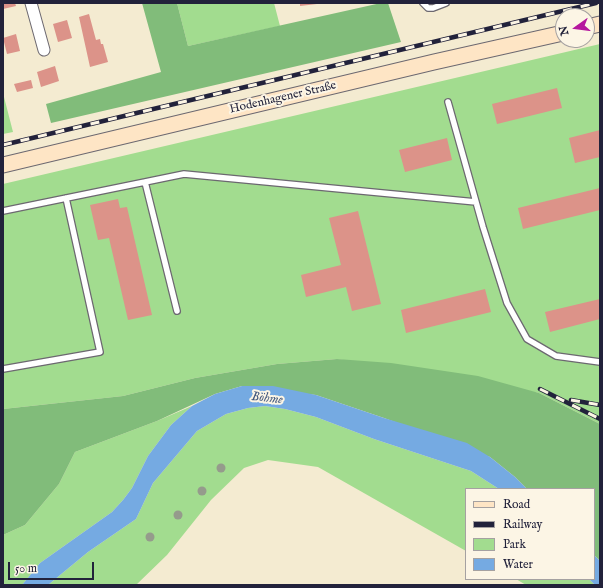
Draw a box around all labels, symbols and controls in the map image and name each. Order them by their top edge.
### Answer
north arrow [555,8,595,48]
text: N [556,24,572,37]
street label: Hodenhagener Straße [228,79,338,117]
water label: Böhme [250,390,284,408]
legend [465,488,595,580]
text: Road [503,497,530,512]
text: Railway [503,517,542,532]
text: Park [503,537,526,552]
scale bar [10,554,96,580]
text: Water [503,557,533,572]
text: 50 m [15,561,37,576]

